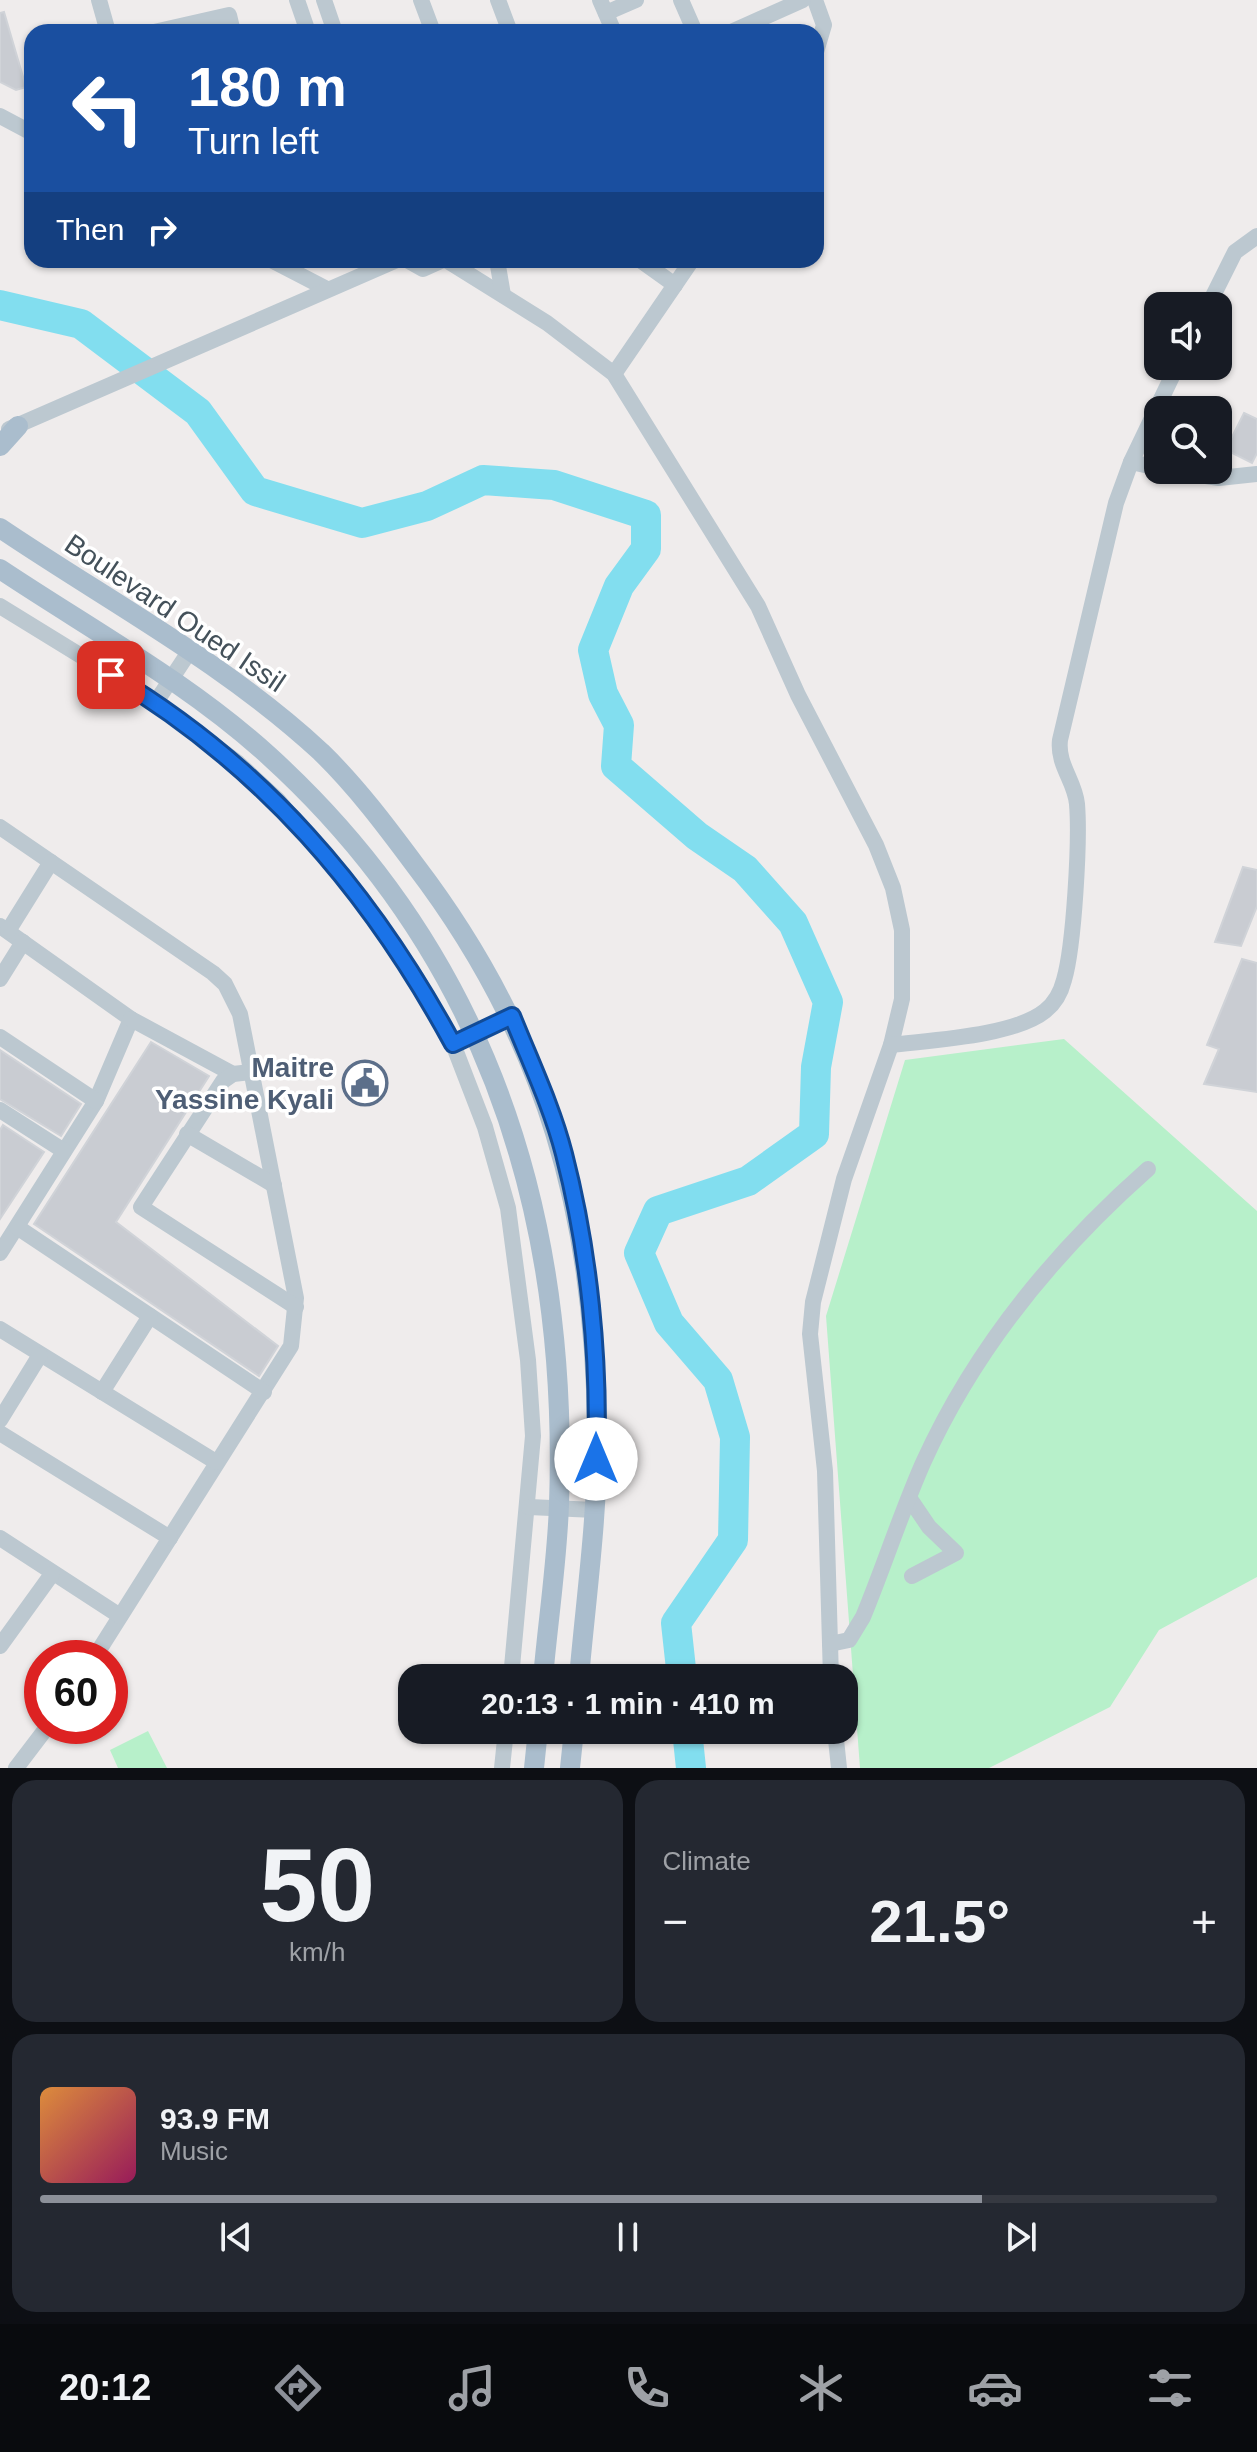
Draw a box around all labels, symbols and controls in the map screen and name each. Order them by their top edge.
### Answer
text: 180 m [188,55,347,118]
icon: left [56,56,160,160]
text: Turn left [188,121,319,162]
icon: right [140,208,184,252]
text: Then [56,213,124,246]
map controls [1144,292,1232,484]
button: sound [1144,292,1232,380]
button: search [1144,396,1232,484]
street label: Boulevard Oued Issil [59,528,291,698]
pin [77,641,145,709]
icon: arrive [89,653,133,697]
place label: Maitre Yassine Kyali [155,1052,334,1115]
public building icon: Maitre Yassine Kyali [341,1059,389,1107]
position arrow [554,1417,638,1501]
speed limit sign: 60 [24,1640,128,1744]
text: 20:13 · 1 min · 410 m [481,1687,775,1720]
text: 50 [259,1827,375,1943]
text: Climate [663,1846,751,1876]
text: 21.5° [869,1888,1010,1955]
text: − [663,1897,688,1946]
text: + [1191,1897,1217,1946]
text: km/h [289,1937,345,1967]
text: 93.9 FM [160,2102,270,2135]
text: Music [160,2136,228,2166]
icon: previous [214,2215,258,2259]
icon: pause [606,2215,650,2259]
icon: next [999,2215,1043,2259]
icon: directions [270,2360,326,2416]
icon: music [444,2360,500,2416]
icon: phone [619,2360,675,2416]
icon: climate [793,2360,849,2416]
icon: car [967,2360,1023,2416]
icon: filters [1142,2360,1198,2416]
text: 20:12 [59,2367,151,2408]

